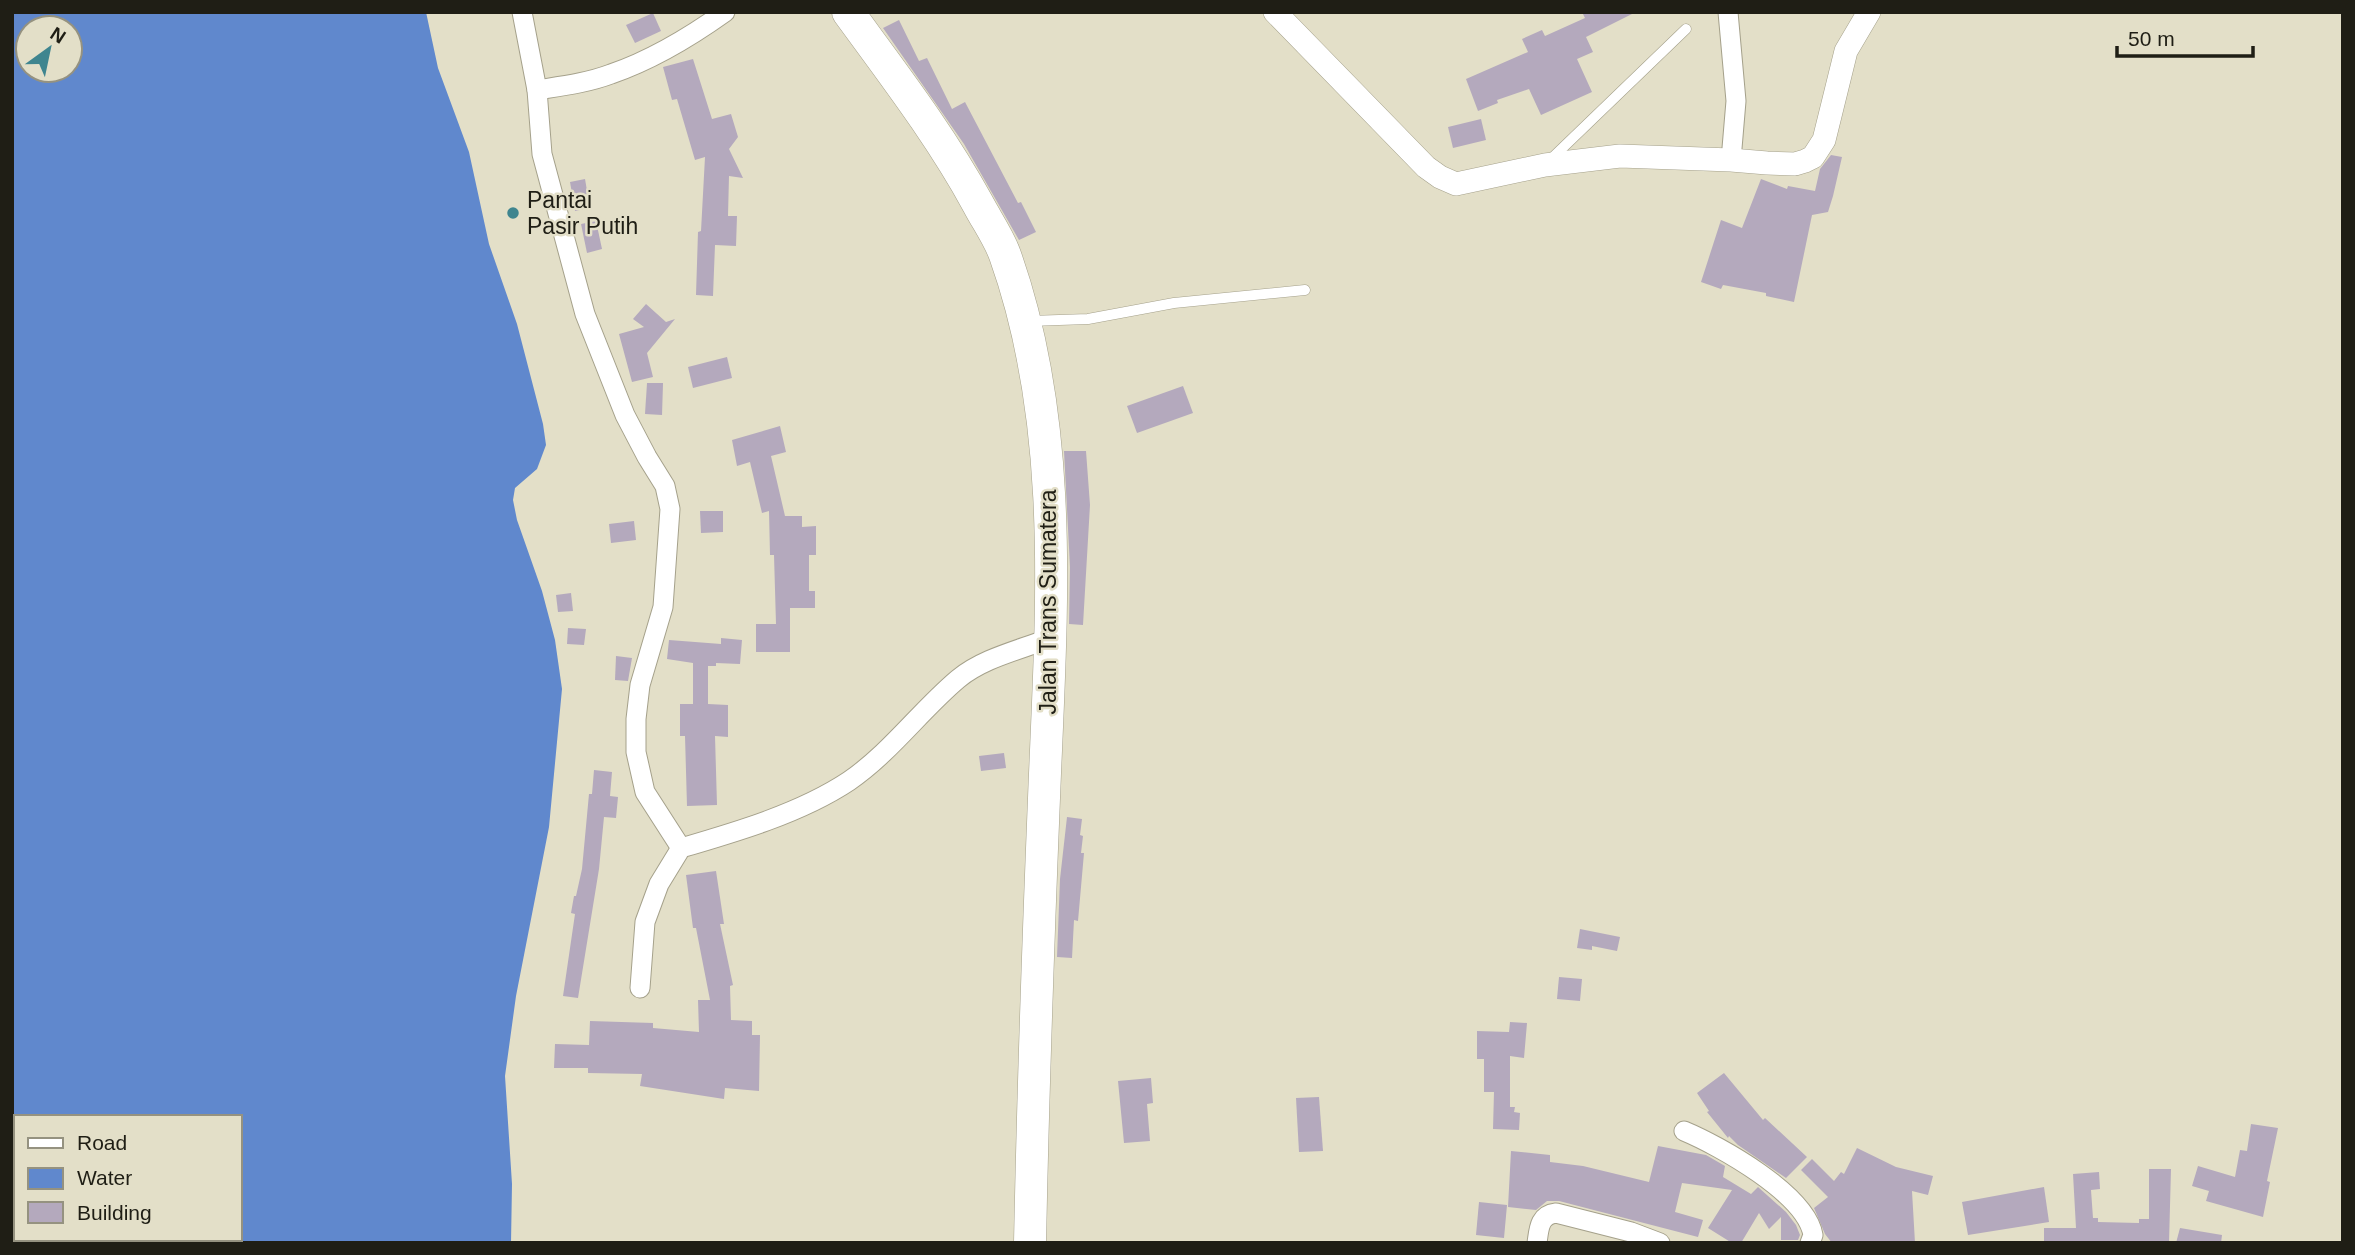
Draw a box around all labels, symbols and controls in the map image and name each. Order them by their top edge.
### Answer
north arrow [14,14,84,84]
scale bar [2117,14,2254,58]
text: N [47,23,69,48]
text: 50 m [2128,27,2175,50]
place label: Pantai Pasir Putih [527,187,638,239]
marker: Pantai Pasir Putih [505,205,521,221]
street label: Jalan Trans Sumatera [1035,489,1061,715]
legend [14,1115,242,1241]
text: Road [77,1131,127,1154]
text: Water [77,1166,132,1189]
text: Building [77,1201,152,1224]

